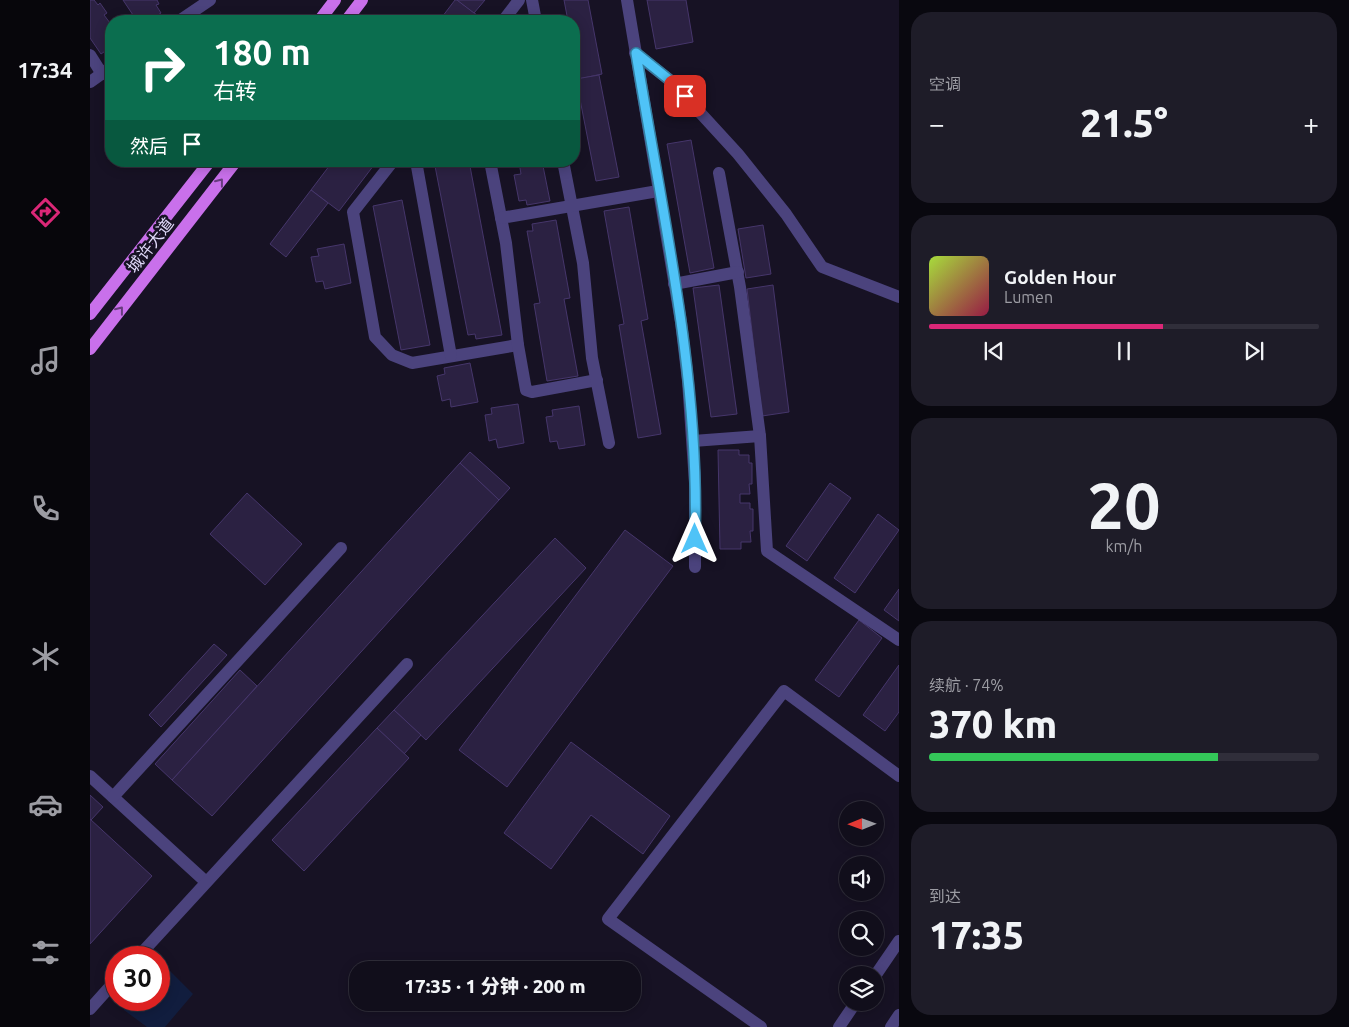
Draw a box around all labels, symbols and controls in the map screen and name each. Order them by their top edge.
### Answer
text: 180 m [213,32,311,72]
icon: right [130,35,195,100]
text: 17:34 [17,57,73,82]
pin [664,75,706,117]
text: 空调 [929,75,961,93]
text: 右转 [213,78,257,103]
icon: arrive [671,82,699,110]
text: 21.5° [1080,102,1168,144]
text: − [929,108,945,139]
text: + [1303,108,1319,139]
icon: arrive [178,130,206,158]
text: 然后 [130,135,168,157]
one-way arrow [214,178,223,188]
icon: directions [28,195,63,230]
street label: 城许大道 [123,214,177,276]
text: Golden Hour [1004,266,1116,288]
text: Lumen [1004,288,1053,306]
one-way arrow [114,307,123,316]
icon: previous [980,337,1008,365]
icon: pause [1110,337,1138,365]
icon: next [1240,337,1268,365]
icon: music [28,343,63,378]
text: 20 [1087,468,1161,541]
icon: phone [28,491,63,526]
position arrow [668,512,720,564]
text: km/h [1106,537,1142,555]
icon: climate [28,639,63,674]
text: 续航 · 74% [929,676,1004,694]
text: 370 km [929,703,1057,745]
icon: car [28,787,63,822]
north arrow [839,801,884,846]
map controls [839,801,884,1011]
button: sound [839,856,884,901]
text: 到达 [929,887,961,905]
button: search [839,911,884,956]
text: 17:35 [929,914,1024,956]
icon: filters [28,935,63,970]
speed limit sign: 30 [105,946,170,1011]
button: layers [839,966,884,1011]
text: 17:35 · 1 分钟 · 200 m [404,975,586,997]

